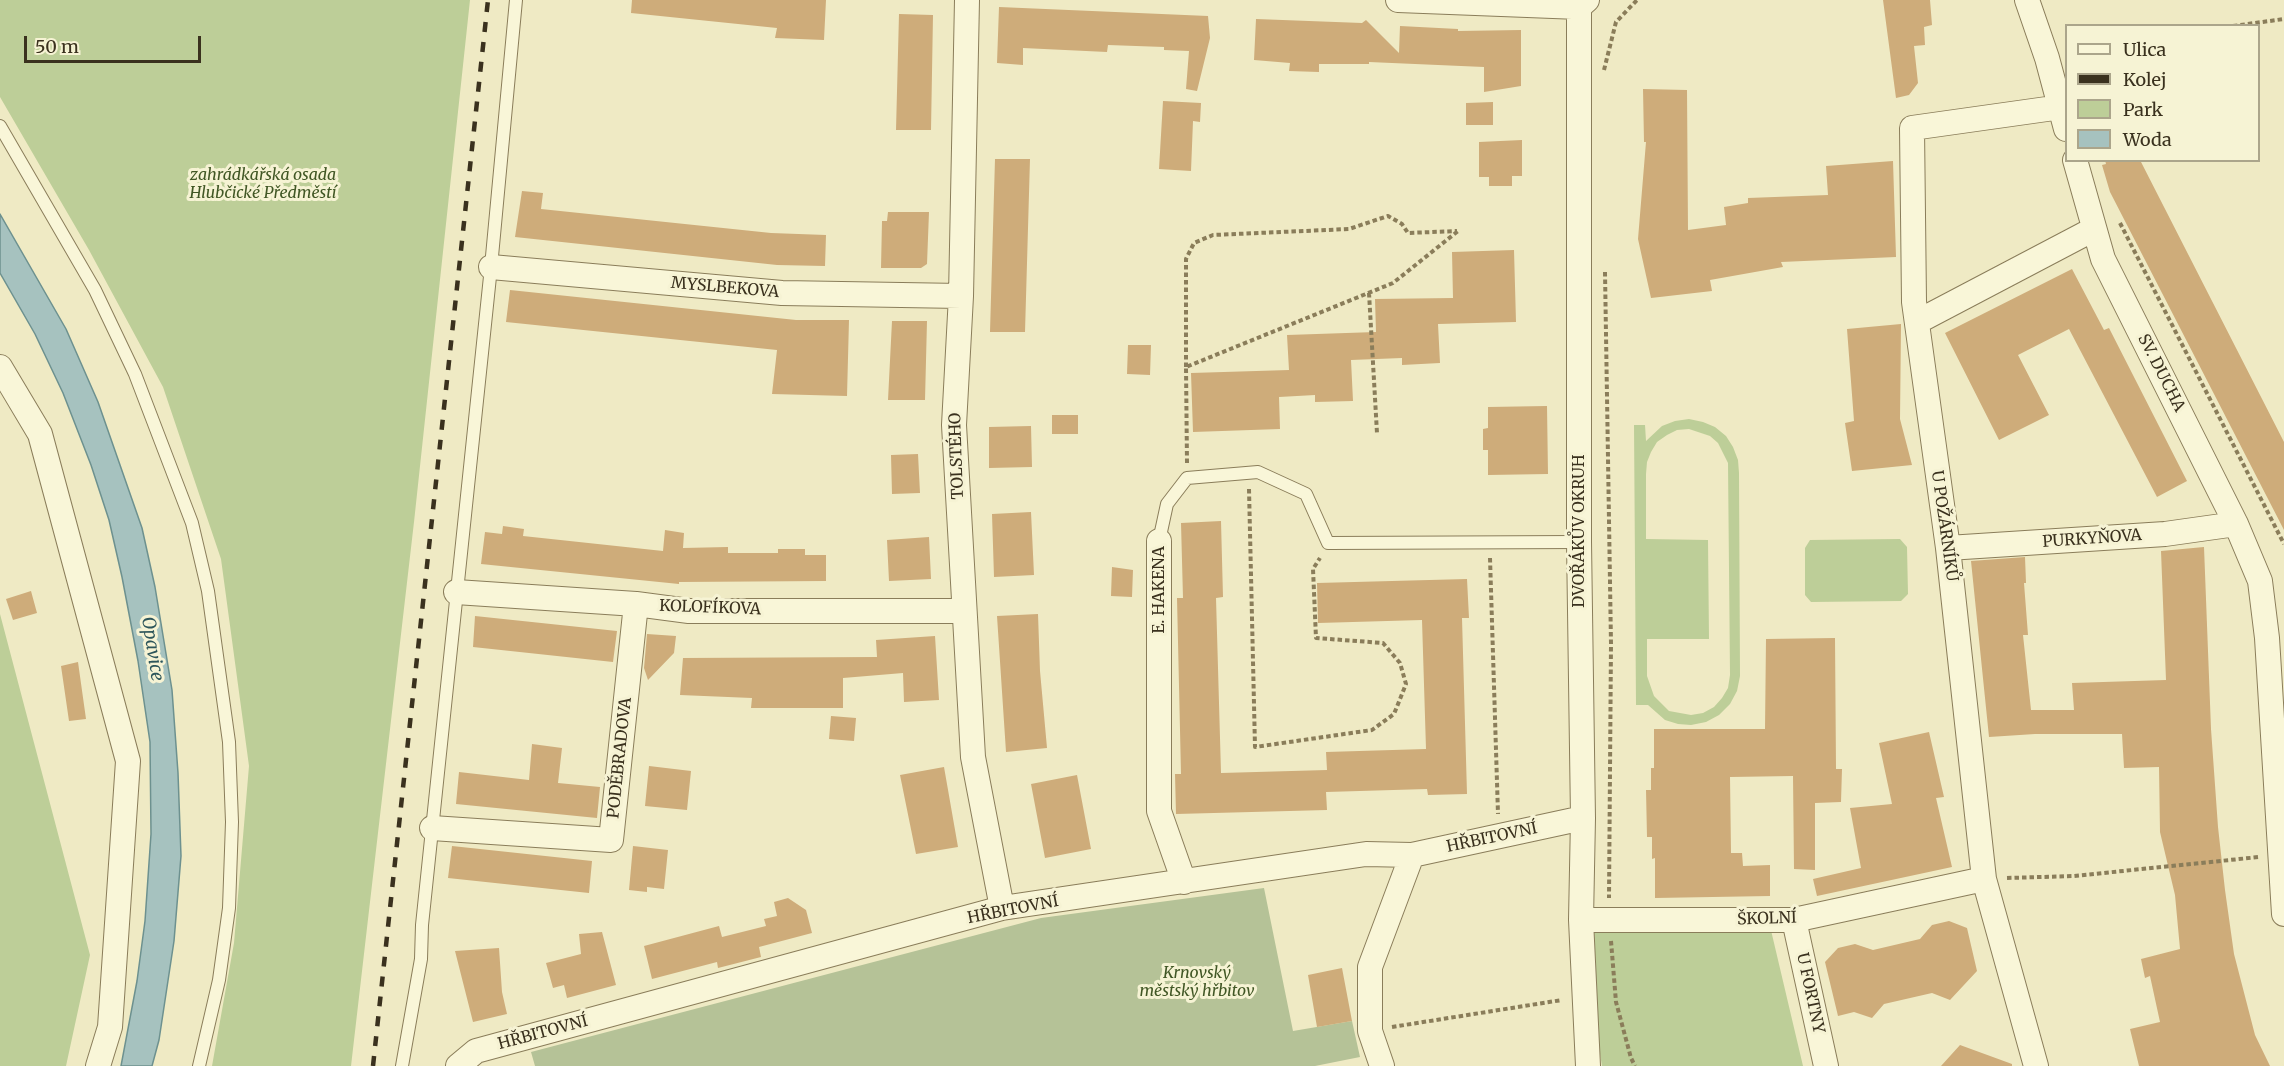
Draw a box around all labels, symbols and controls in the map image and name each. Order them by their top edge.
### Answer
scale bar [27,24,204,62]
legend [2065,24,2260,162]
text: 50 m [35,35,79,58]
text: Ulica [2123,38,2166,61]
text: Kolej [2123,68,2167,91]
text: Park [2123,98,2163,121]
text: Woda [2123,128,2172,151]
park label: zahrádkářská osada Hlubčické Předměstí [189,165,337,203]
street label: MYSLBEKOVA [670,274,780,302]
street label: SV. DUCHA [2133,331,2189,415]
street label: TOLSTÉHO [946,412,968,500]
street label: DVOŘÁKŮV OKRUH [1569,454,1589,608]
street label: U POŽÁRNÍKŮ [1927,469,1961,583]
street label: PURKYŇOVA [2042,526,2142,552]
street label: E. HAKENA [1149,546,1169,634]
street label: KOLOFÍKOVA [659,597,761,619]
water label: Opavice [136,615,168,683]
street label: PODĚBRADOVA [604,697,636,819]
street label: HŘBITOVNÍ [1445,819,1539,857]
street label: HŘBITOVNÍ [966,892,1060,928]
street label: ŠKOLNÍ [1737,908,1797,930]
street label: U FORTNY [1792,951,1828,1035]
park label: Krnovský městský hřbitov [1139,963,1255,1001]
street label: HŘBITOVNÍ [496,1012,590,1054]

